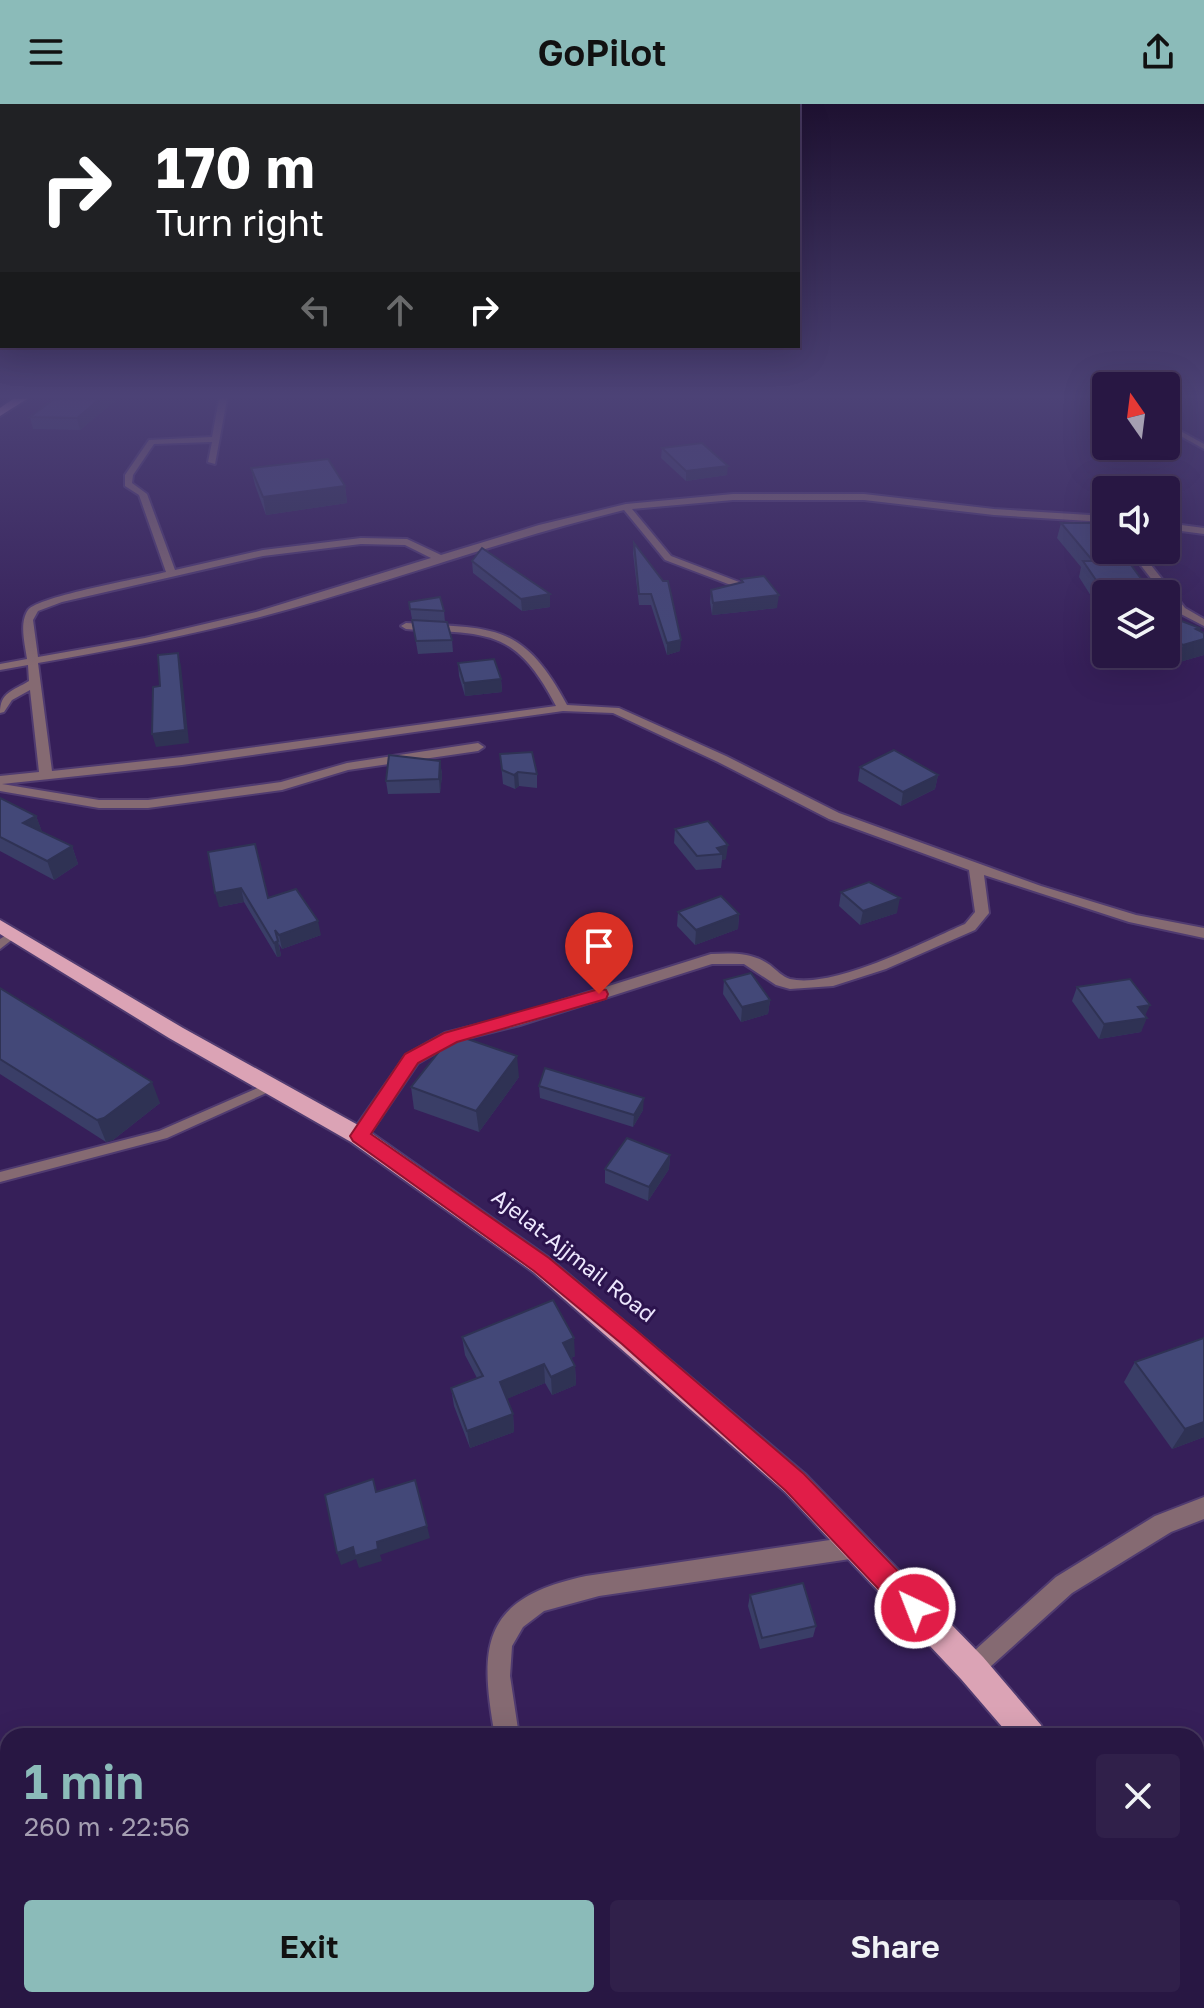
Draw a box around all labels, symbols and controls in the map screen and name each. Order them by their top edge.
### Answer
icon: menu [24,30,68,74]
icon: share [1136,30,1180,74]
text: GoPilot [538,31,666,74]
text: 170 m [156,133,315,200]
icon: right [24,136,128,240]
text: Turn right [156,201,324,244]
icon: left [294,288,338,332]
icon: ahead [378,288,422,332]
icon: right [462,288,506,332]
north arrow [1092,372,1180,460]
map controls [1092,372,1180,668]
button: sound [1092,476,1180,564]
button: layers [1092,580,1180,668]
pin [565,912,633,994]
icon: arrive [577,924,621,968]
street label: Ajelat-Ajjmail Road [487,1183,661,1327]
position arrow [873,1566,957,1650]
text: 1 min [24,1752,144,1810]
button: close [1096,1754,1180,1838]
text: 260 m · 22:56 [24,1811,190,1842]
button: Exit [24,1900,594,1992]
button: Share [610,1900,1180,1992]

